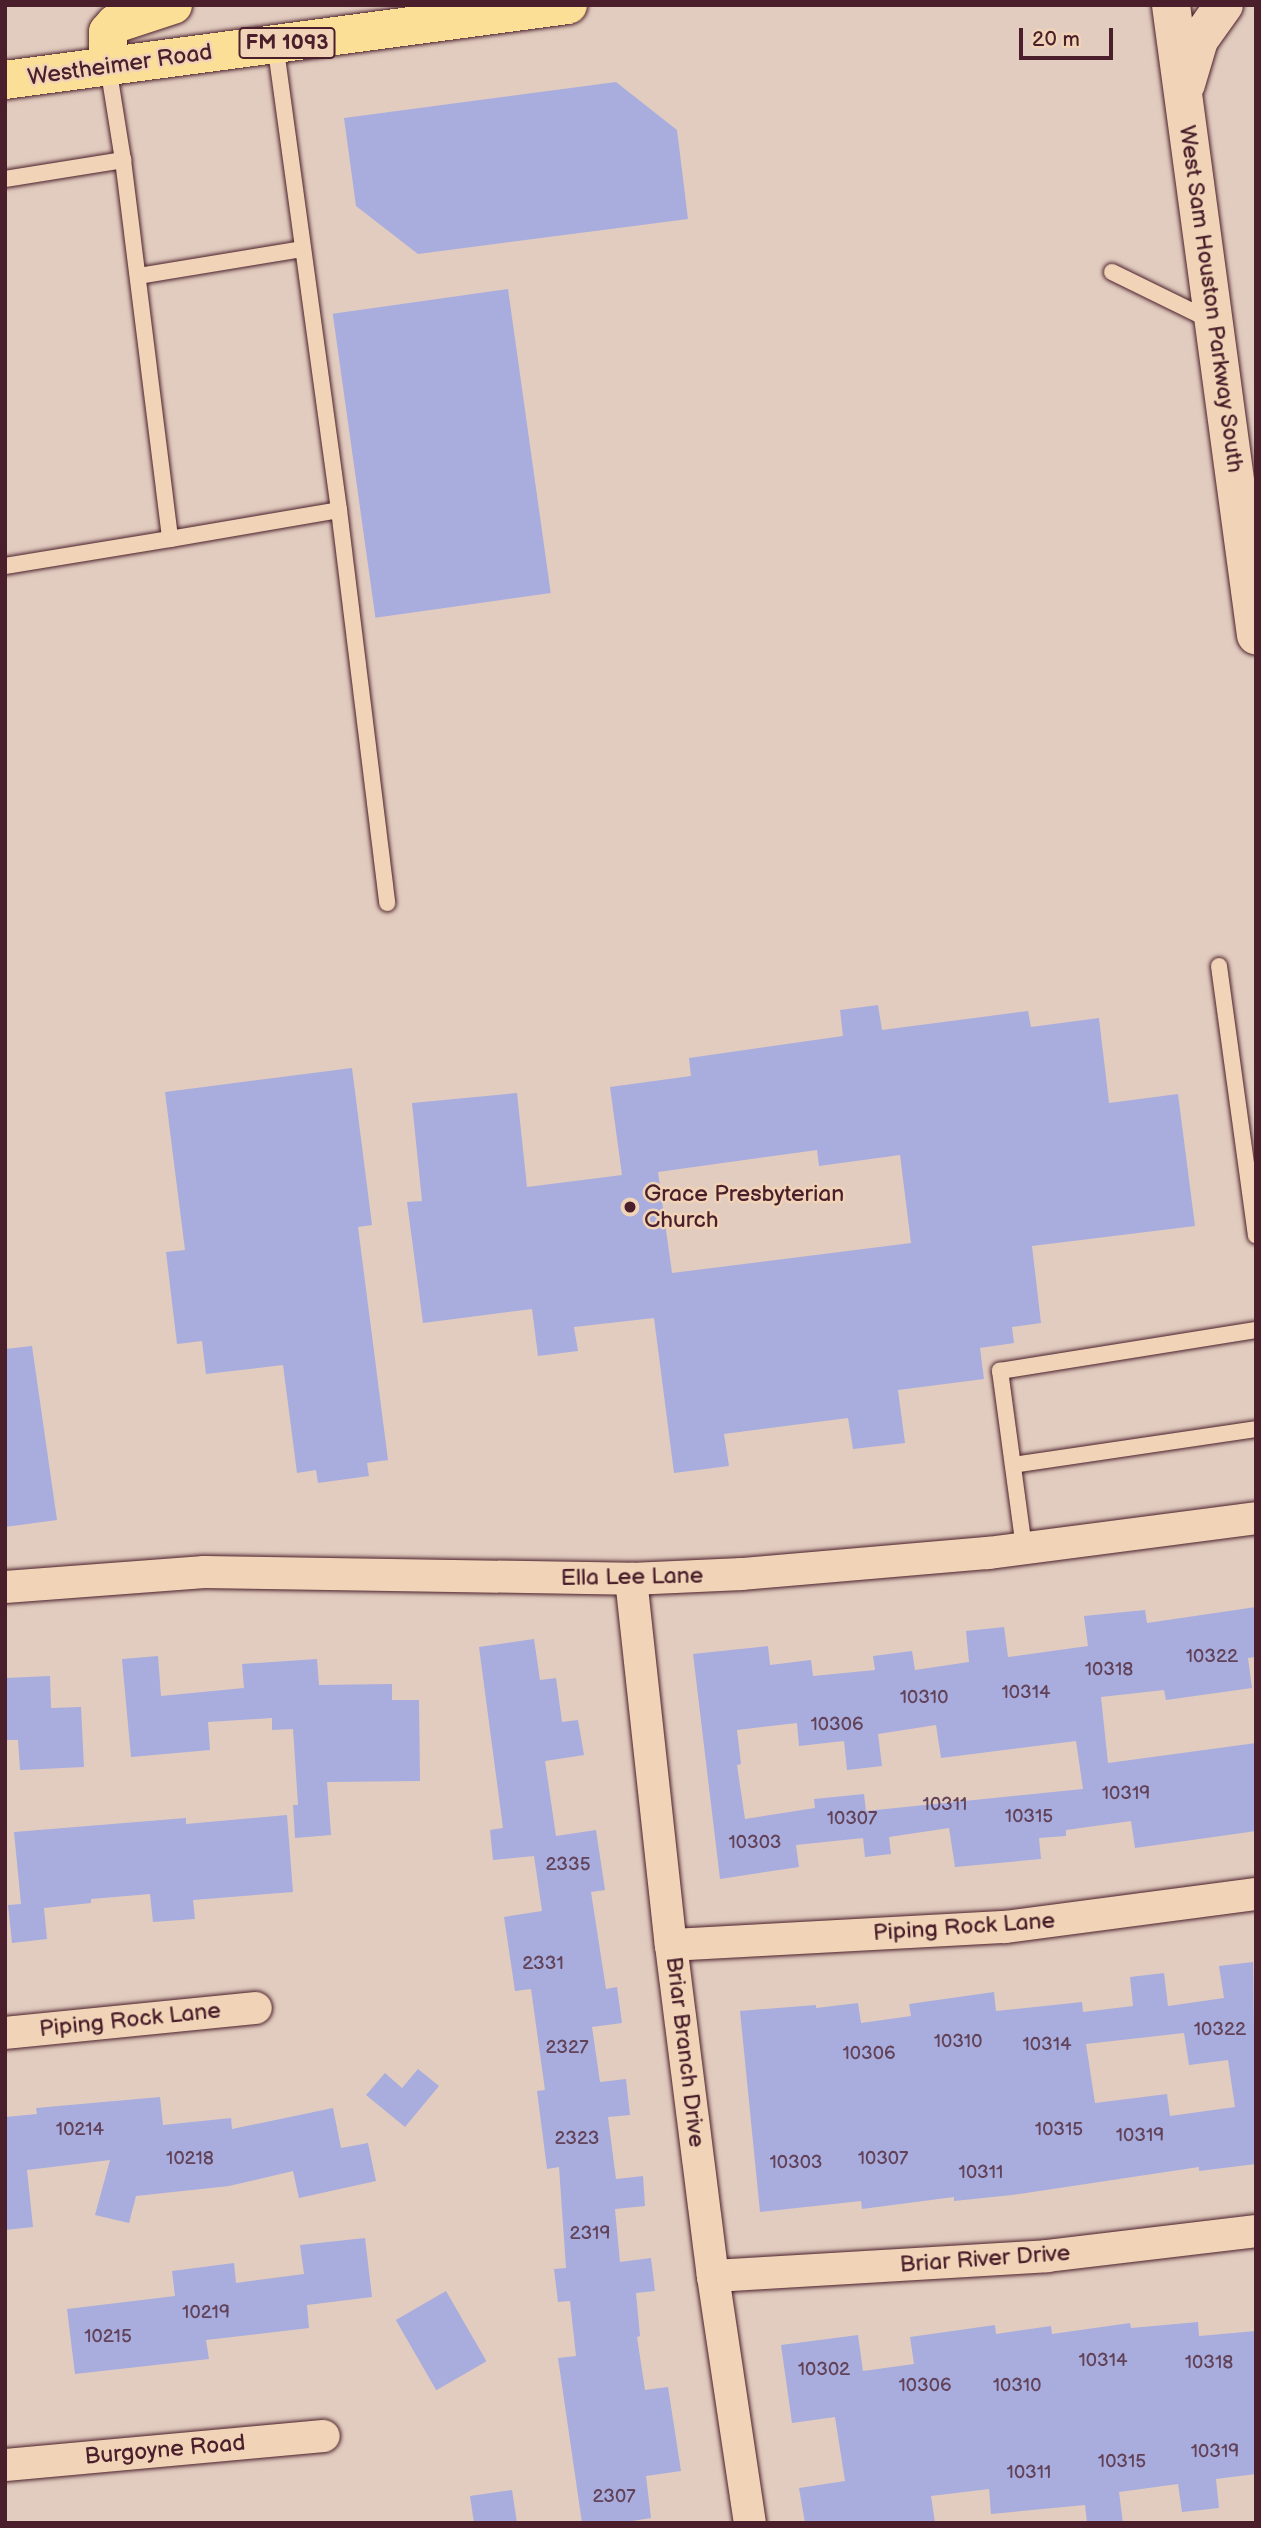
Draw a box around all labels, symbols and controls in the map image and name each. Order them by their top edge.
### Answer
scale bar [1023,14,1118,58]
road number: FM 1093 [238,26,336,60]
text: 20 m [1032,27,1080,52]
street label: Westheimer Road [26,38,214,92]
street label: West Sam Houston Parkway South [1173,122,1249,476]
place label: Grace Presbyterian Church [644,1180,844,1234]
marker: Grace Presbyterian Church [622,1199,638,1215]
street label: Ella Lee Lane [560,1562,704,1592]
house number: 10322 [1186,1646,1238,1668]
house number: 10318 [1085,1659,1133,1681]
house number: 10314 [1001,1682,1051,1704]
house number: 10310 [900,1687,948,1709]
house number: 10306 [811,1714,863,1736]
house number: 10319 [1102,1783,1150,1805]
house number: 10311 [923,1794,967,1816]
house number: 10315 [1005,1806,1053,1828]
house number: 10307 [827,1808,877,1830]
house number: 10303 [728,1832,782,1854]
house number: 2335 [545,1854,591,1876]
street label: Piping Rock Lane [872,1907,1056,1947]
house number: 2331 [522,1953,564,1975]
street label: Briar Branch Drive [660,1955,710,2149]
street label: Piping Rock Lane [38,1997,222,2043]
house number: 10322 [1194,2019,1246,2041]
house number: 10310 [934,2031,982,2053]
house number: 10314 [1022,2034,1072,2056]
house number: 2327 [545,2037,589,2059]
house number: 10306 [843,2043,895,2065]
house number: 10214 [56,2119,104,2141]
house number: 10315 [1035,2119,1083,2141]
house number: 10319 [1116,2125,1164,2147]
house number: 2323 [554,2128,600,2150]
house number: 10218 [166,2148,214,2170]
house number: 10307 [858,2148,908,2170]
house number: 10303 [769,2152,823,2174]
house number: 10311 [959,2162,1003,2184]
house number: 2319 [570,2223,610,2245]
street label: Briar River Drive [899,2239,1071,2279]
house number: 10219 [182,2302,230,2324]
house number: 10215 [84,2326,132,2348]
house number: 10314 [1078,2350,1128,2372]
house number: 10318 [1185,2352,1233,2374]
house number: 10302 [798,2359,850,2381]
house number: 10306 [899,2375,951,2397]
house number: 10310 [993,2375,1041,2397]
street label: Burgoyne Road [83,2429,247,2471]
house number: 10319 [1191,2441,1239,2463]
house number: 10315 [1098,2451,1146,2473]
house number: 10311 [1007,2462,1051,2484]
house number: 2307 [592,2486,636,2508]

